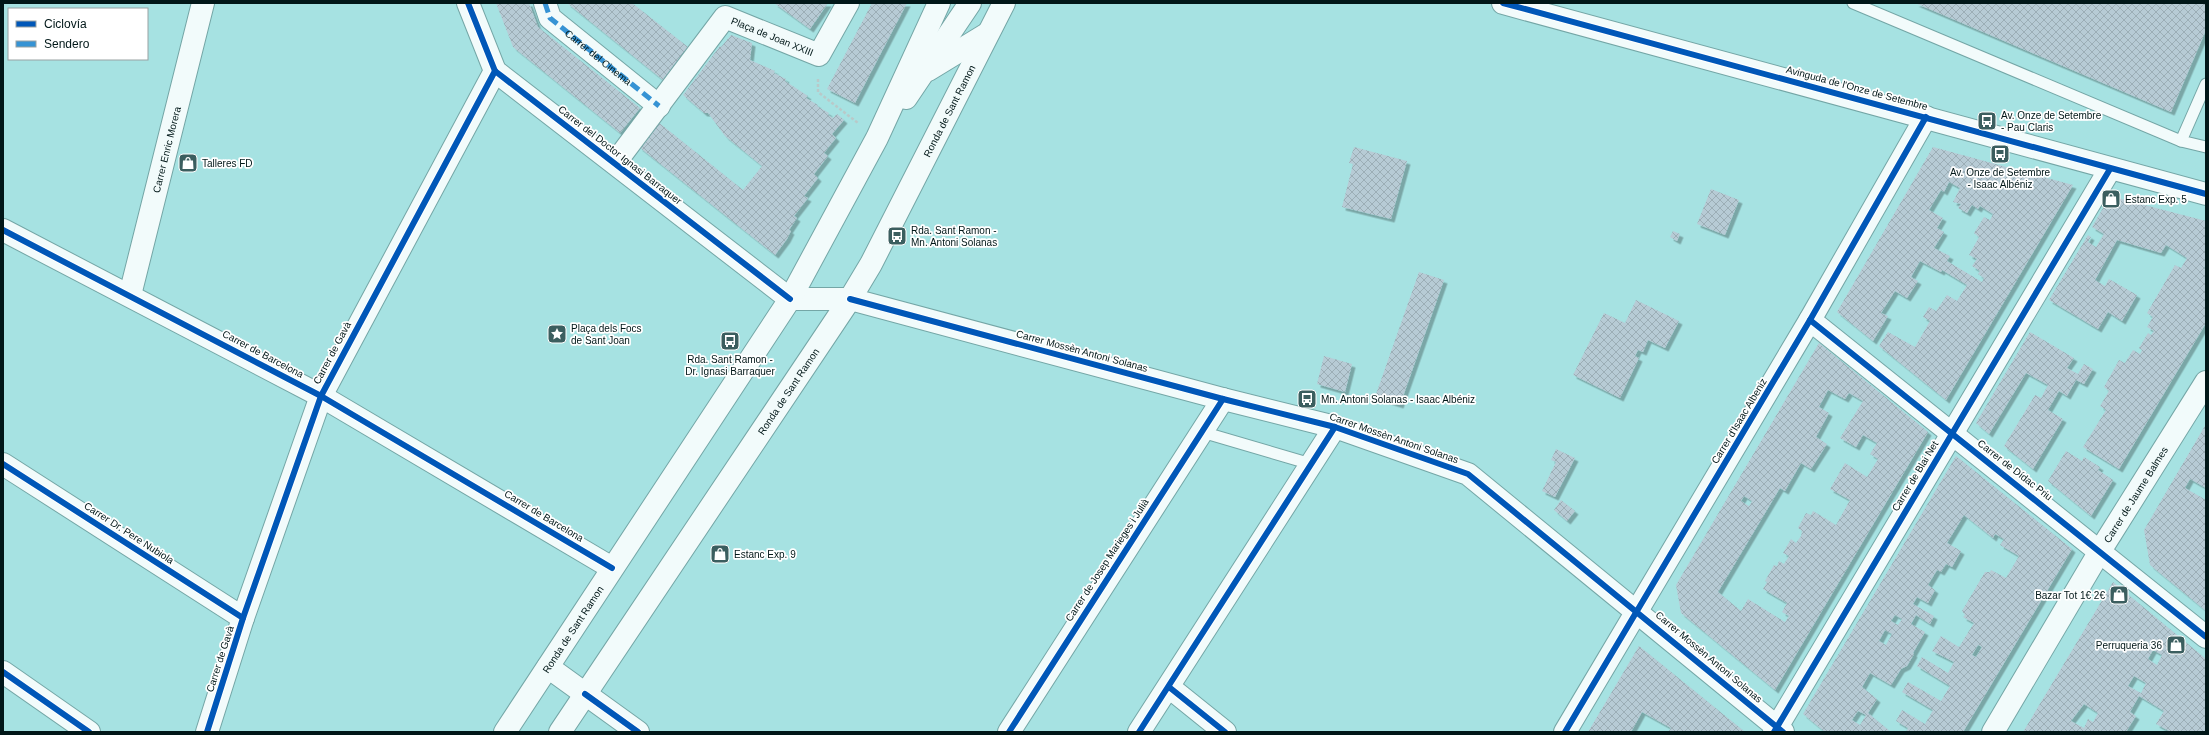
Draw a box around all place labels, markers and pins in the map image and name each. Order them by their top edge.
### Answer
bus stop icon: Av. Onze de Setembre - Pau Claris [1976,110,1998,132]
place label: Av. Onze de Setembre - Pau Claris [2001,110,2102,133]
bus stop icon: Av. Onze de Setembre - Isaac Albéniz [1989,143,2011,165]
shop icon: Talleres FD [177,152,199,174]
place label: Talleres FD [202,158,253,169]
place label: Av. Onze de Setembre - Isaac Albéniz [1950,167,2051,190]
shop icon: Estanc Exp. 5 [2100,188,2122,210]
place label: Estanc Exp. 5 [2125,194,2187,205]
bus stop icon: Rda. Sant Ramon - Mn. Antoni Solanas [886,225,908,247]
place label: Rda. Sant Ramon - Mn. Antoni Solanas [911,225,997,248]
place icon: Plaça dels Focs de Sant Joan [546,323,568,345]
place label: Plaça dels Focs de Sant Joan [571,323,642,346]
bus stop icon: Rda. Sant Ramon - Dr. Ignasi Barraquer [719,330,741,352]
place label: Rda. Sant Ramon - Dr. Ignasi Barraquer [685,354,775,377]
bus stop icon: Mn. Antoni Solanas - Isaac Albéniz [1296,388,1318,410]
place label: Mn. Antoni Solanas - Isaac Albéniz [1321,394,1475,405]
shop icon: Estanc Exp. 9 [709,543,731,565]
place label: Estanc Exp. 9 [734,549,796,560]
shop icon: Bazar Tot 1€ 2€ [2108,584,2130,606]
place label: Bazar Tot 1€ 2€ [2035,590,2105,601]
shop icon: Perruqueria 36 [2165,634,2187,656]
place label: Perruqueria 36 [2096,640,2162,651]

